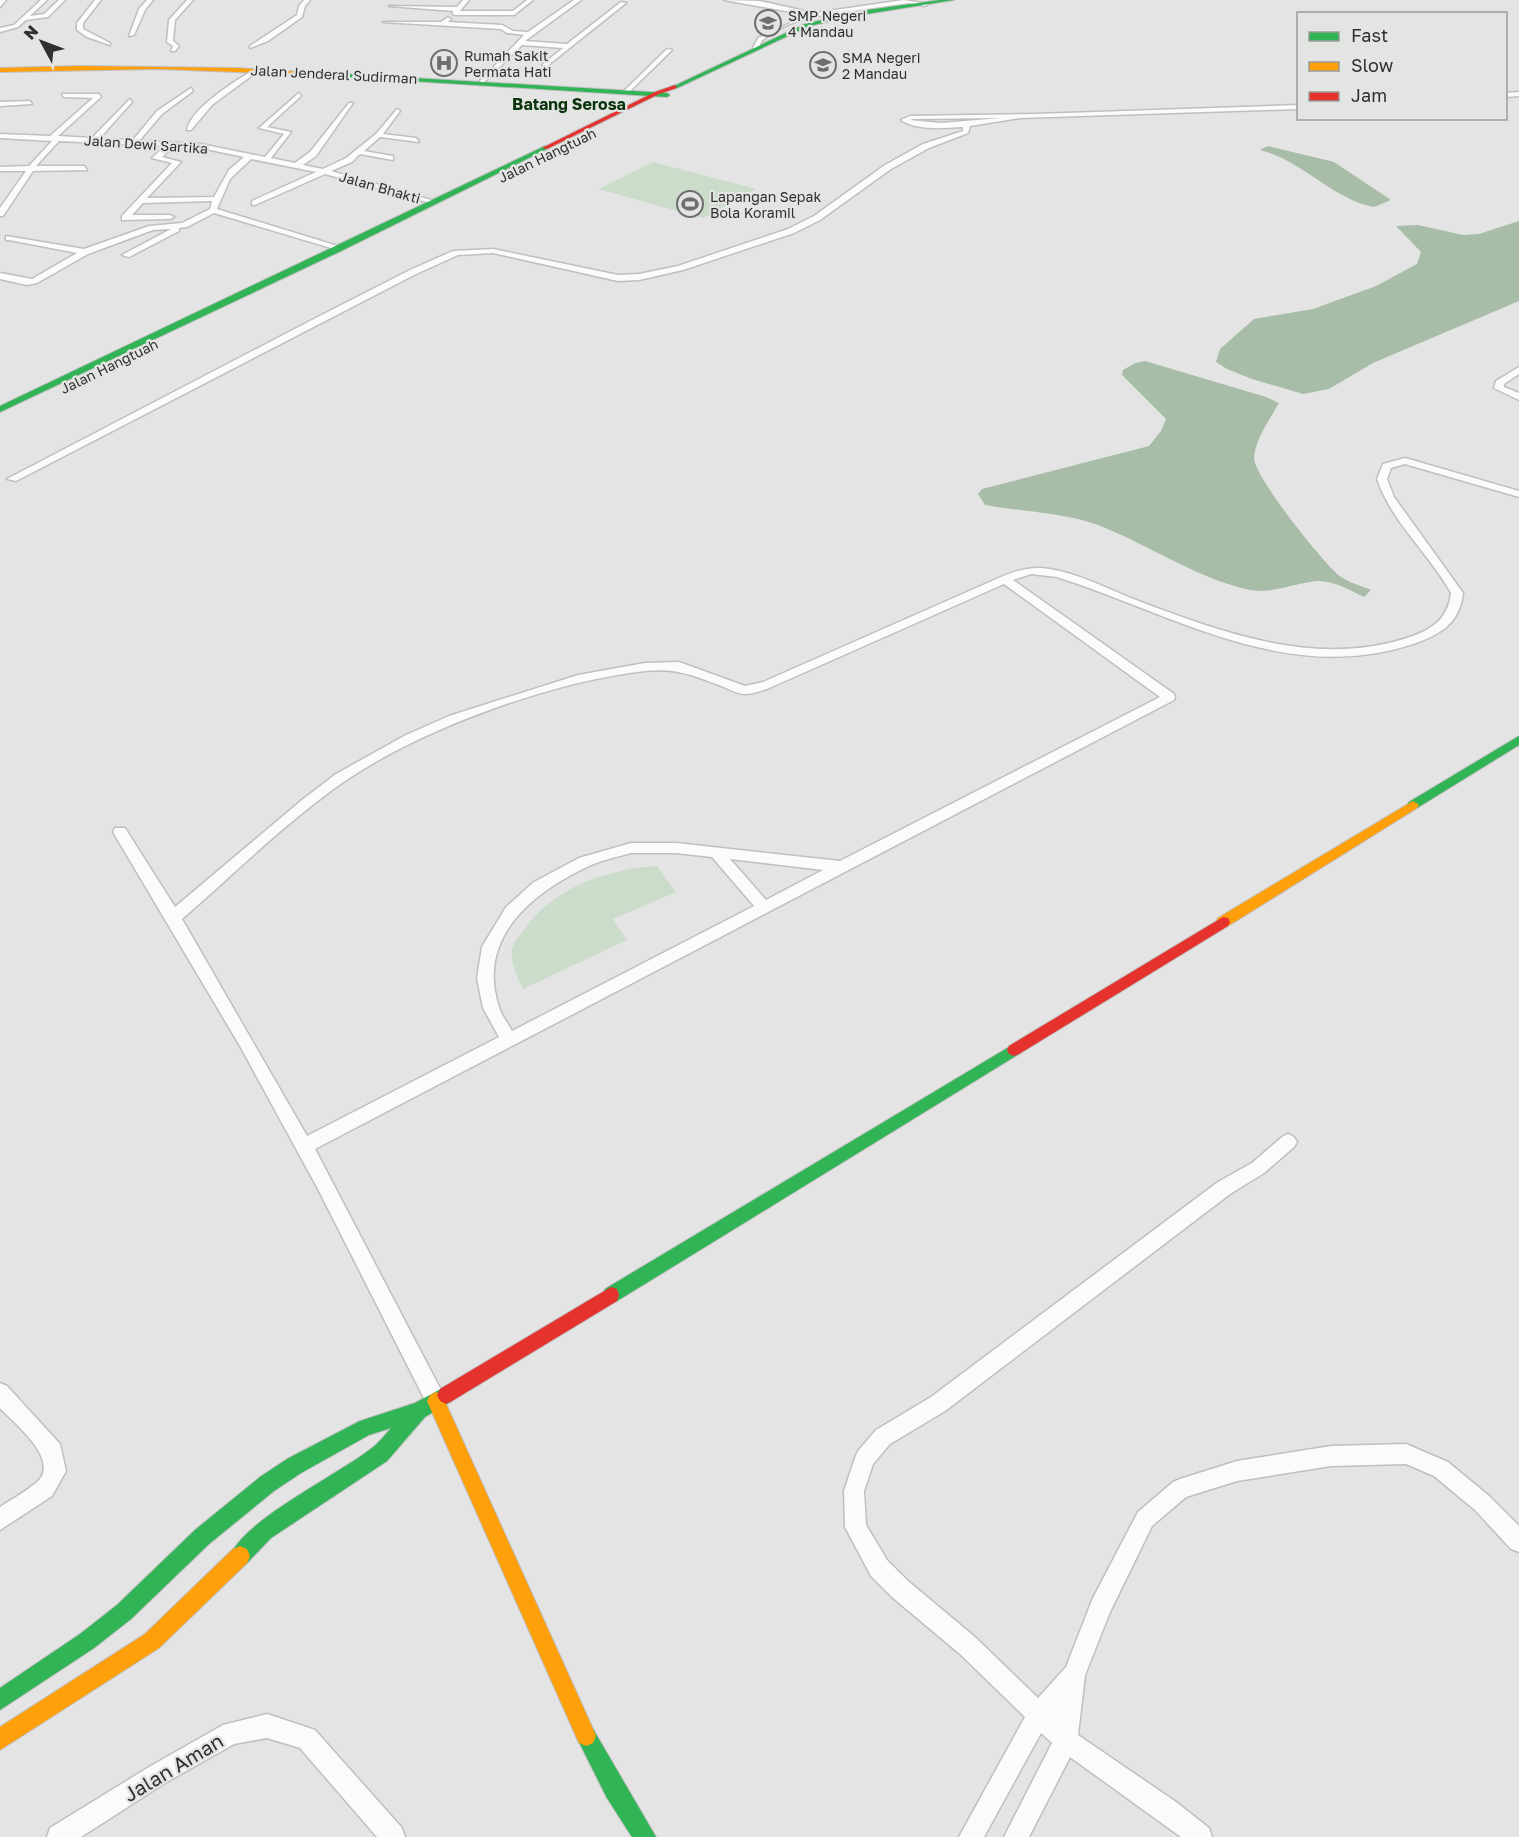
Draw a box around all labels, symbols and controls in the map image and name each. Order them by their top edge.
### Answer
place label: SMP Negeri 4 Mandau [788,7,866,40]
school or university icon: SMP Negeri 4 Mandau [753,8,783,38]
north arrow [12,12,72,72]
legend [1297,12,1507,120]
text: N [19,21,42,43]
text: Fast [1351,24,1388,46]
place label: Rumah Sakit Permata Hati [464,47,552,80]
hospital icon: Rumah Sakit Permata Hati [429,48,459,78]
place label: SMA Negeri 2 Mandau [842,49,921,82]
school or university icon: SMA Negeri 2 Mandau [808,50,838,80]
text: Slow [1351,54,1394,76]
street label: Jalan Jenderal Sudirman [250,61,418,87]
text: Jam [1351,84,1387,106]
district label: Batang Serosa [512,94,626,114]
street label: Jalan Hangtuah [495,124,599,186]
street label: Jalan Dewi Sartika [83,131,209,157]
street label: Jalan Bhakti [337,167,423,207]
place label: Lapangan Sepak Bola Koramil [710,188,821,221]
sports icon: Lapangan Sepak Bola Koramil [675,189,705,219]
street label: Jalan Hangtuah [57,335,161,397]
street label: Jalan Aman [119,1728,227,1806]

